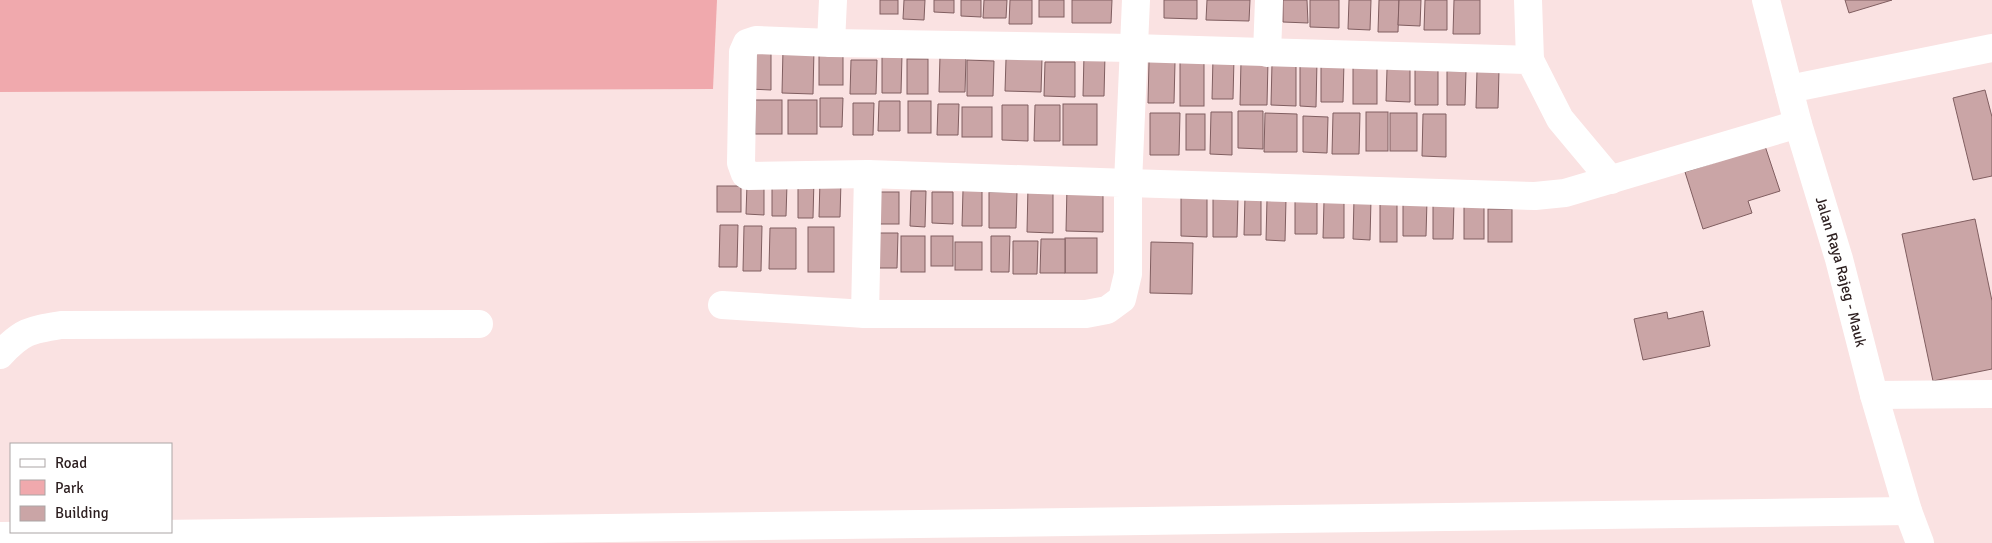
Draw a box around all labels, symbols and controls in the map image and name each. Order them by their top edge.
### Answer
street label: Jalan Raya Rajeg - Mauk [1812,194,1870,349]
legend [10,443,172,533]
text: Road [55,454,87,472]
text: Park [55,479,84,497]
text: Building [55,504,109,522]

